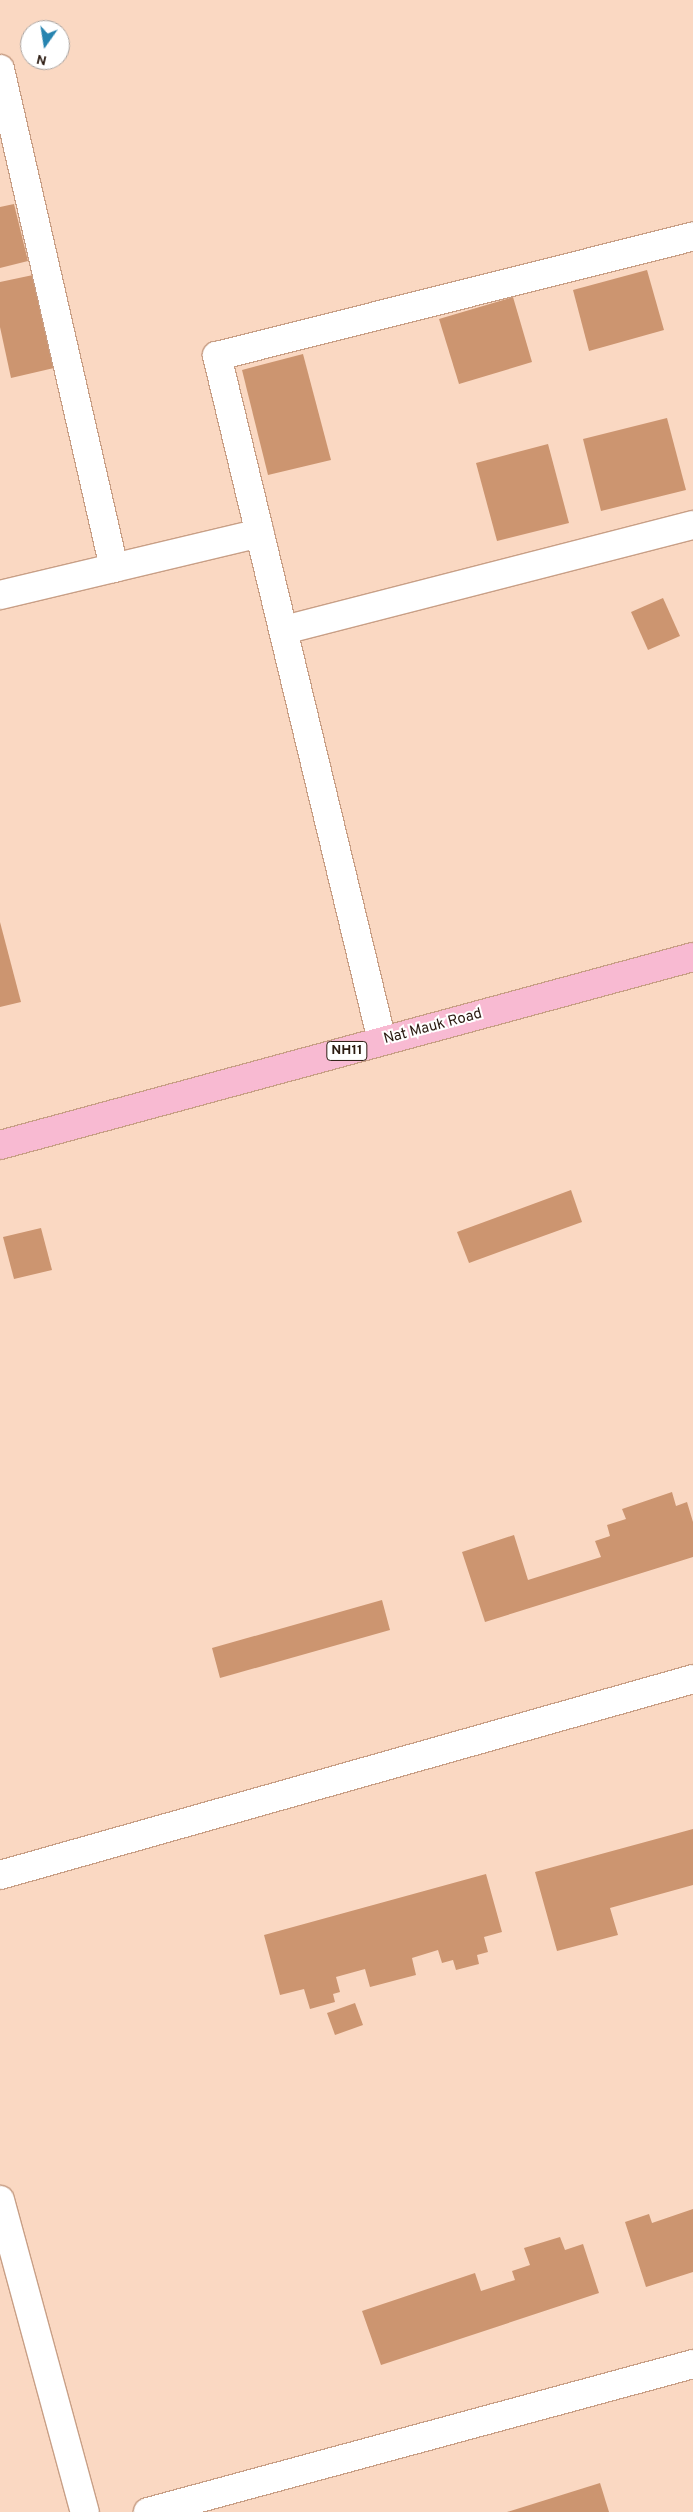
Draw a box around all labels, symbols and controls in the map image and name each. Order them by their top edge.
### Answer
north arrow [20,20,70,70]
text: N [35,50,49,69]
street label: Nat Mauk Road [382,1005,484,1049]
road number: NH11 [326,1040,368,1062]

